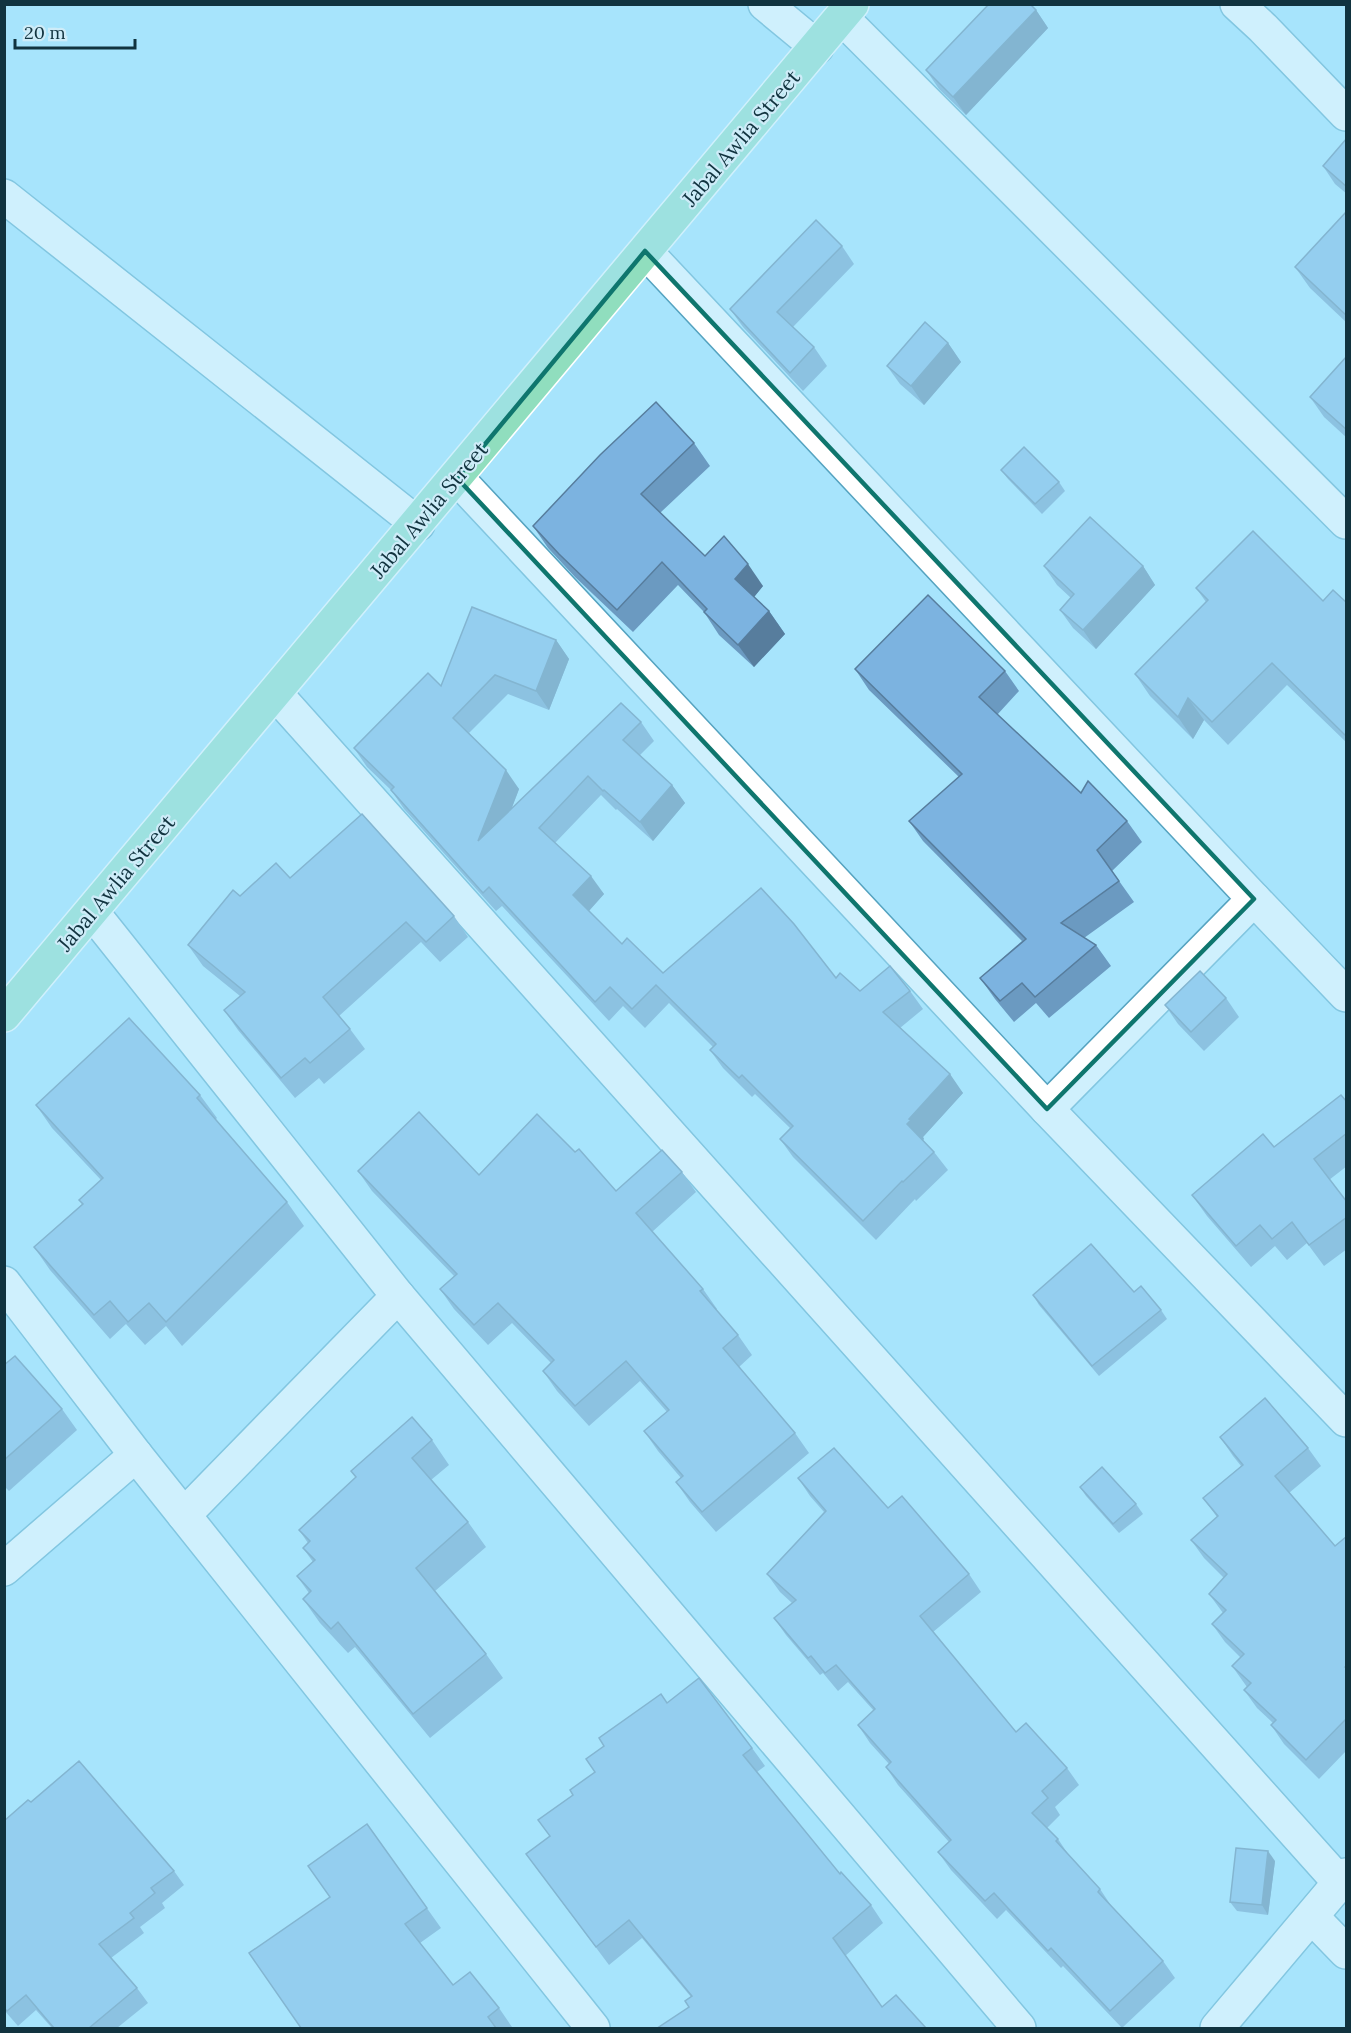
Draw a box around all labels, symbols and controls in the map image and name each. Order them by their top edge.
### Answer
scale bar [15,12,135,50]
text: 20 m [24,21,66,44]
street label: Jabal Awlia Street [675,64,806,212]
street label: Jabal Awlia Street [363,436,494,584]
street label: Jabal Awlia Street [50,809,181,957]

